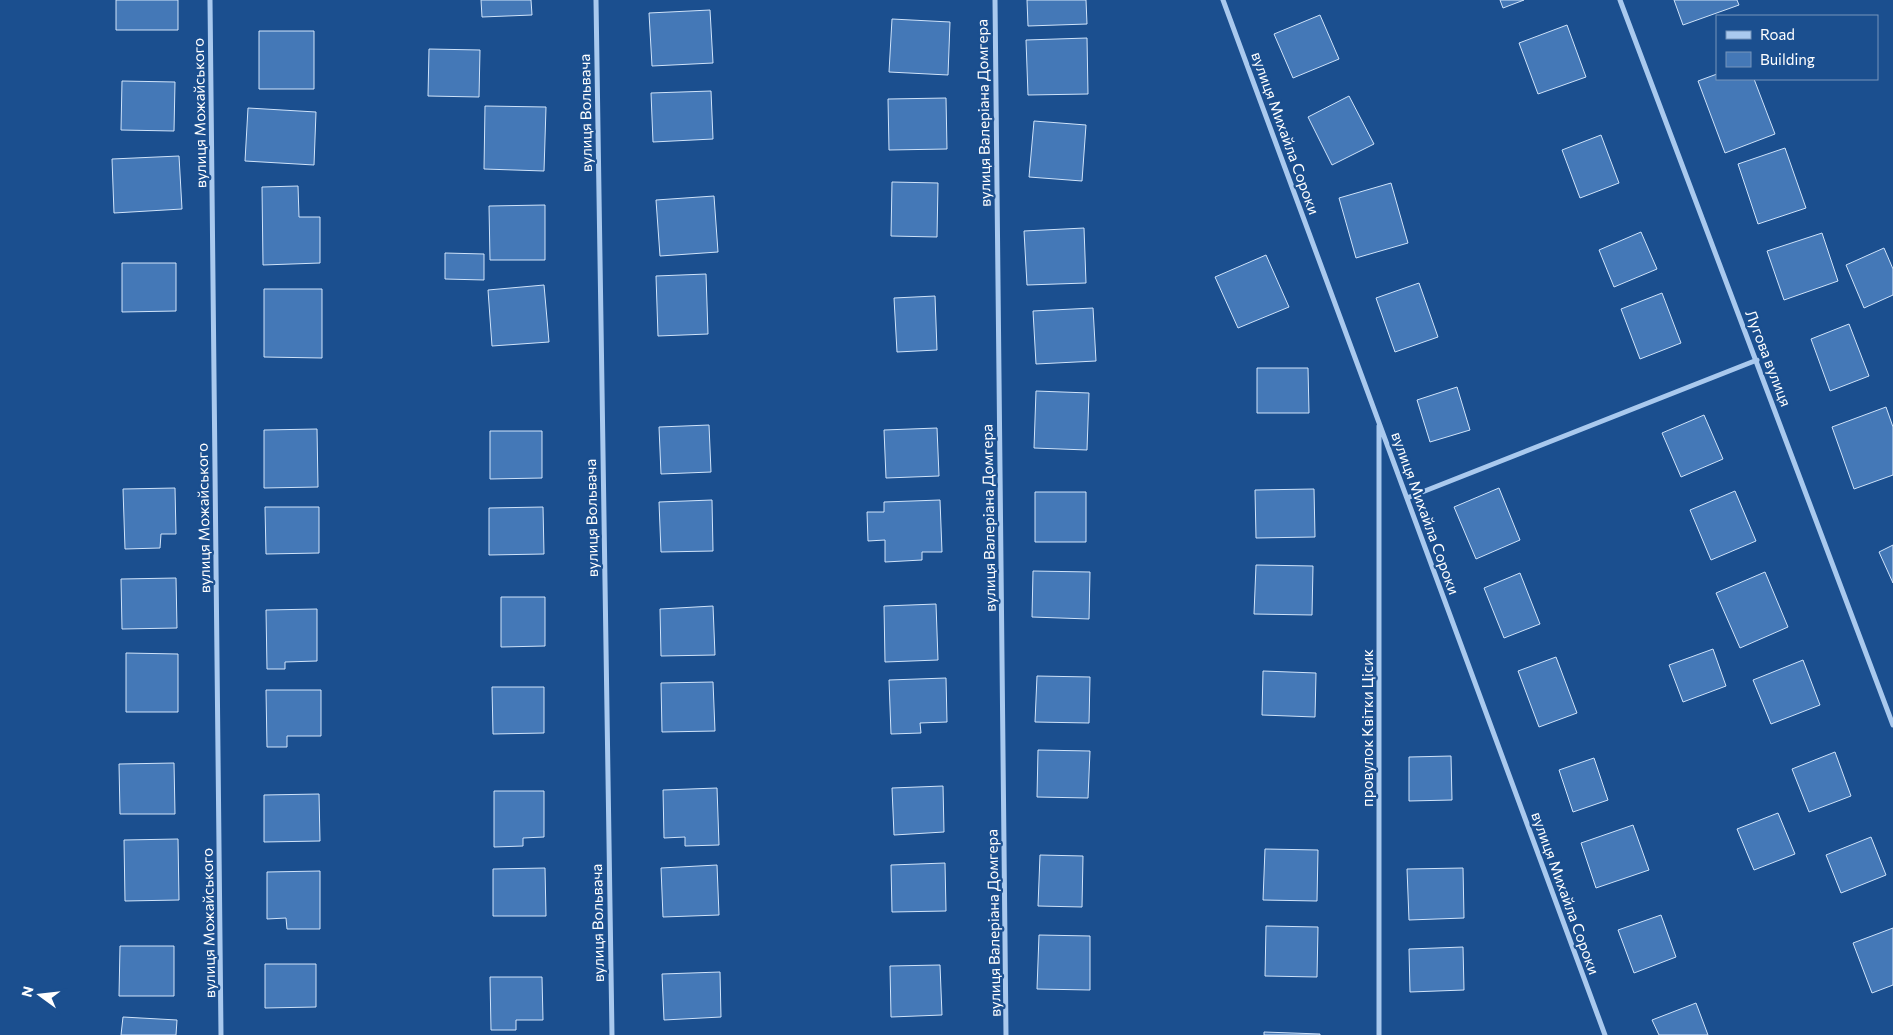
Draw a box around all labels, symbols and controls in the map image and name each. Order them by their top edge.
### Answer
legend [1716,15,1878,80]
street label: вулиця Валеріана Домгера [972,19,994,207]
text: Road [1760,25,1795,43]
street label: вулиця Можайського [189,38,209,188]
street label: вулиця Михайла Сороки [1248,49,1324,217]
text: Building [1760,50,1815,68]
street label: вулиця Вольвача [575,54,595,172]
street label: Лугова вулиця [1742,307,1796,409]
street label: вулиця Валеріана Домгера [977,424,999,612]
street label: вулиця Михайла Сороки [1388,429,1464,597]
street label: вулиця Можайського [193,443,213,593]
street label: вулиця Вольвача [581,459,601,577]
street label: провулок Квітки Цісик [1358,649,1376,807]
street label: вулиця Михайла Сороки [1528,809,1604,977]
street label: вулиця Валеріана Домгера [982,829,1004,1017]
street label: вулиця Можайського [198,848,218,998]
street label: вулиця Вольвача [587,864,607,982]
north arrow [15,970,65,1020]
text: N [17,984,37,999]

